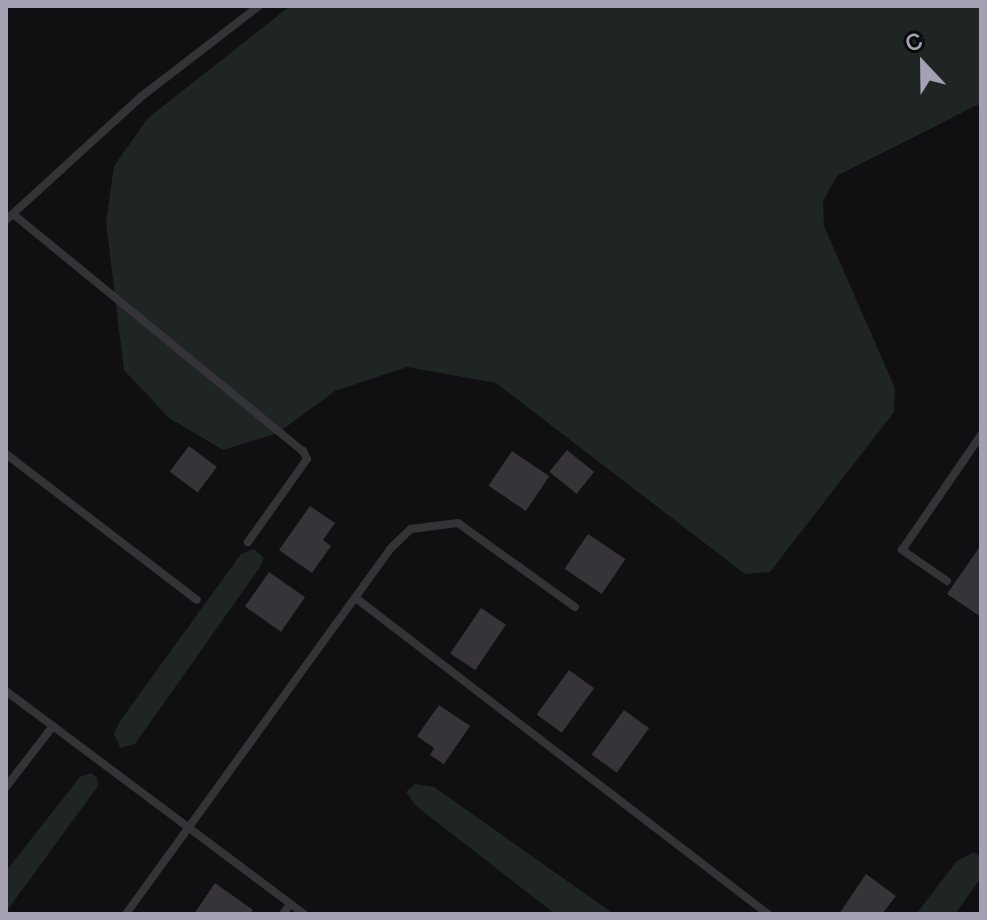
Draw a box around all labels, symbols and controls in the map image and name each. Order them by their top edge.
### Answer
north arrow [883,24,963,104]
text: С [901,25,927,59]

